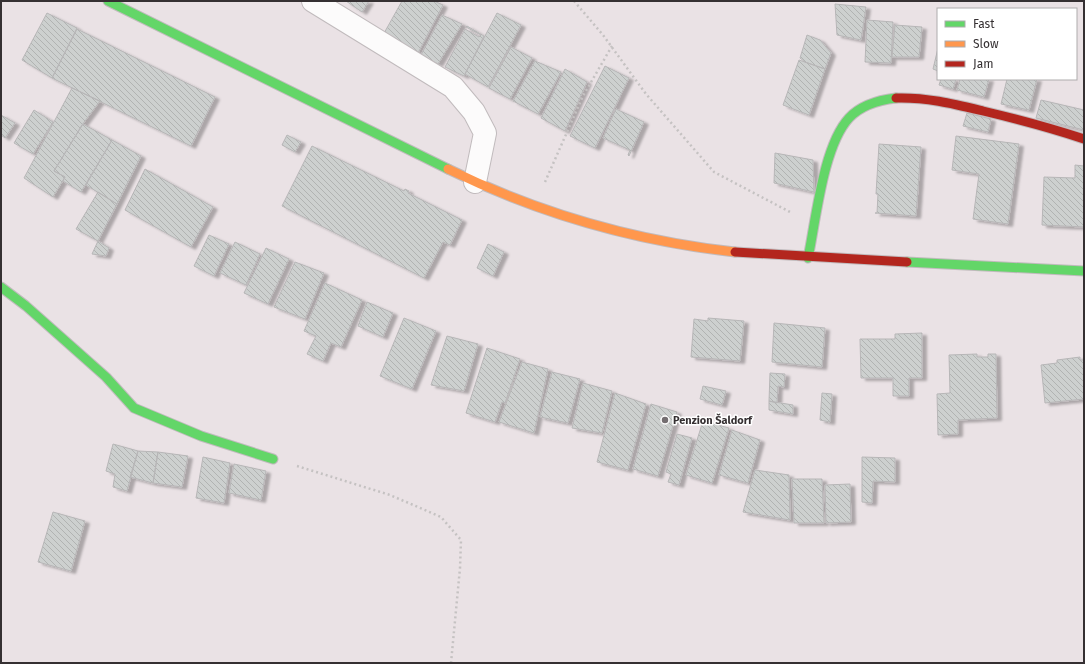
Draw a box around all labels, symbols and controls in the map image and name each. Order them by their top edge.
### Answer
legend [937,8,1077,80]
text: Fast [973,17,995,31]
text: Slow [973,37,999,51]
text: Jam [973,57,993,71]
place label: Penzion Šaldorf [673,413,753,427]
marker: Penzion Šaldorf [660,415,670,425]

